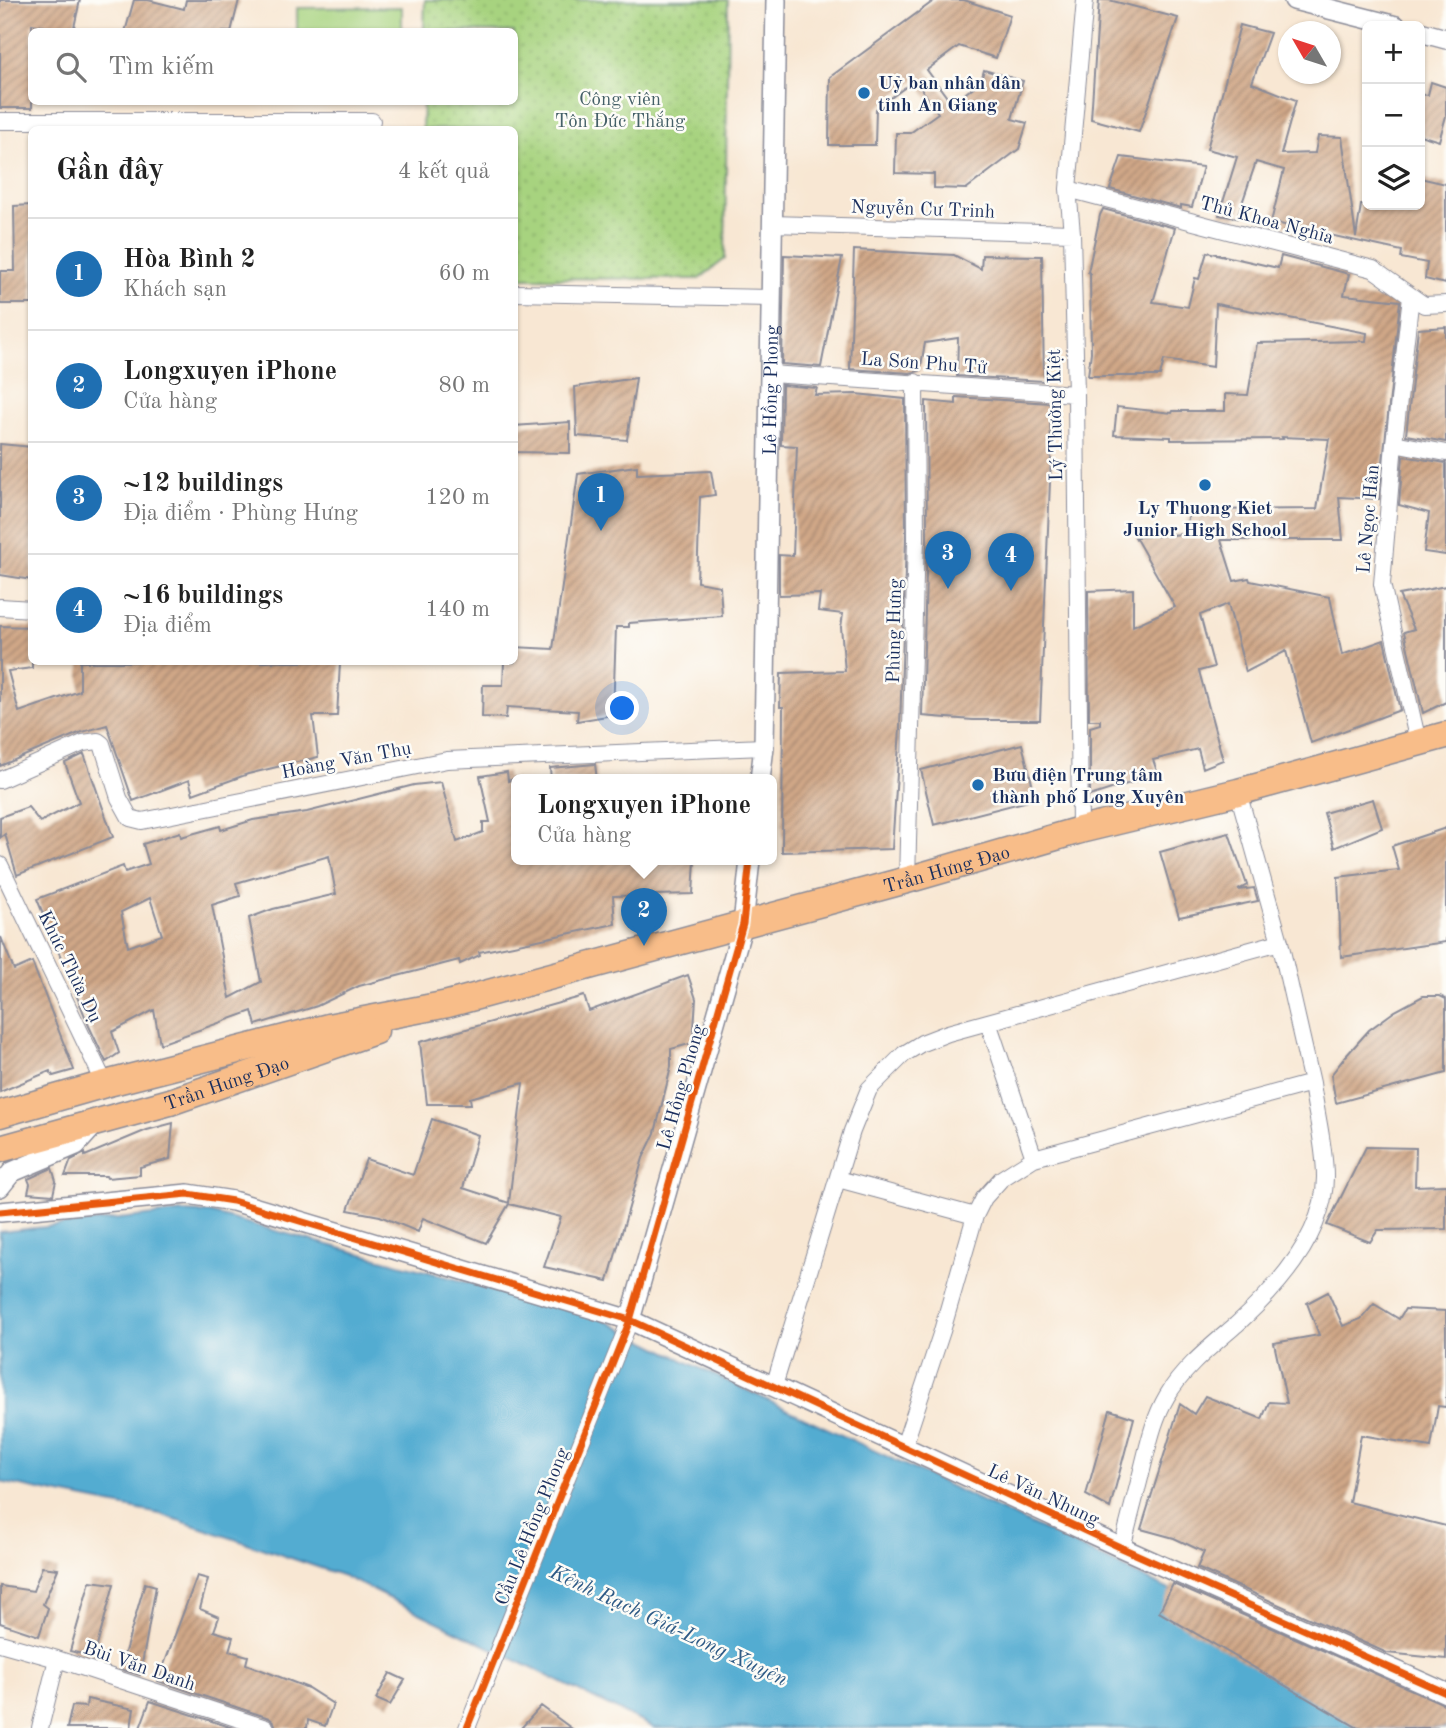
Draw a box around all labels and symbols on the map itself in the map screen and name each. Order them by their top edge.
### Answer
north arrow [1278,21,1341,84]
place label: Uỷ ban nhân dân tỉnh An Giang [878,75,1021,116]
marker: Uỷ ban nhân dân tỉnh An Giang [856,85,872,101]
park label: Công viên Tôn Đức Thắng [555,91,686,132]
street label: Thủ Khoa Nghĩa [1197,194,1336,249]
street label: Nguyễn Cư Trinh [850,196,995,223]
street label: Lê Hồng Phong [759,324,783,456]
street label: Lý Thường Kiệt [1046,349,1067,481]
street label: La Sơn Phu Tử [860,351,989,378]
street label: Lê Ngọc Hân [1355,464,1384,575]
pin: 1 [578,473,624,531]
marker: Ly Thuong Kiet Junior High School [1197,477,1213,493]
place label: Ly Thuong Kiet Junior High School [1123,500,1287,541]
pin: 3 [925,531,971,589]
pin: 4 [988,533,1034,591]
street label: Phùng Hưng [885,578,906,684]
your location [605,691,639,725]
street label: Hoàng Văn Thụ [280,740,413,783]
place label: Bưu điện Trung tâm thành phố Long Xuyên [992,767,1184,808]
marker: Bưu điện Trung tâm thành phố Long Xuyên [970,777,986,793]
street label: Trần Hưng Đạo [882,844,1013,898]
pin: 2 [621,888,667,946]
street label: Khúc Thừa Dụ [33,908,104,1026]
street label: Lê Hồng Phong [652,1021,710,1153]
street label: Trần Hưng Đạo [162,1054,292,1115]
street label: Cầu Lê Hồng Phong [490,1444,574,1608]
street label: Lê Văn Nhung [984,1462,1102,1531]
water label: Kênh Rạch Giá-Long Xuyên [545,1562,790,1691]
street label: Bùi Văn Danh [81,1639,198,1695]

